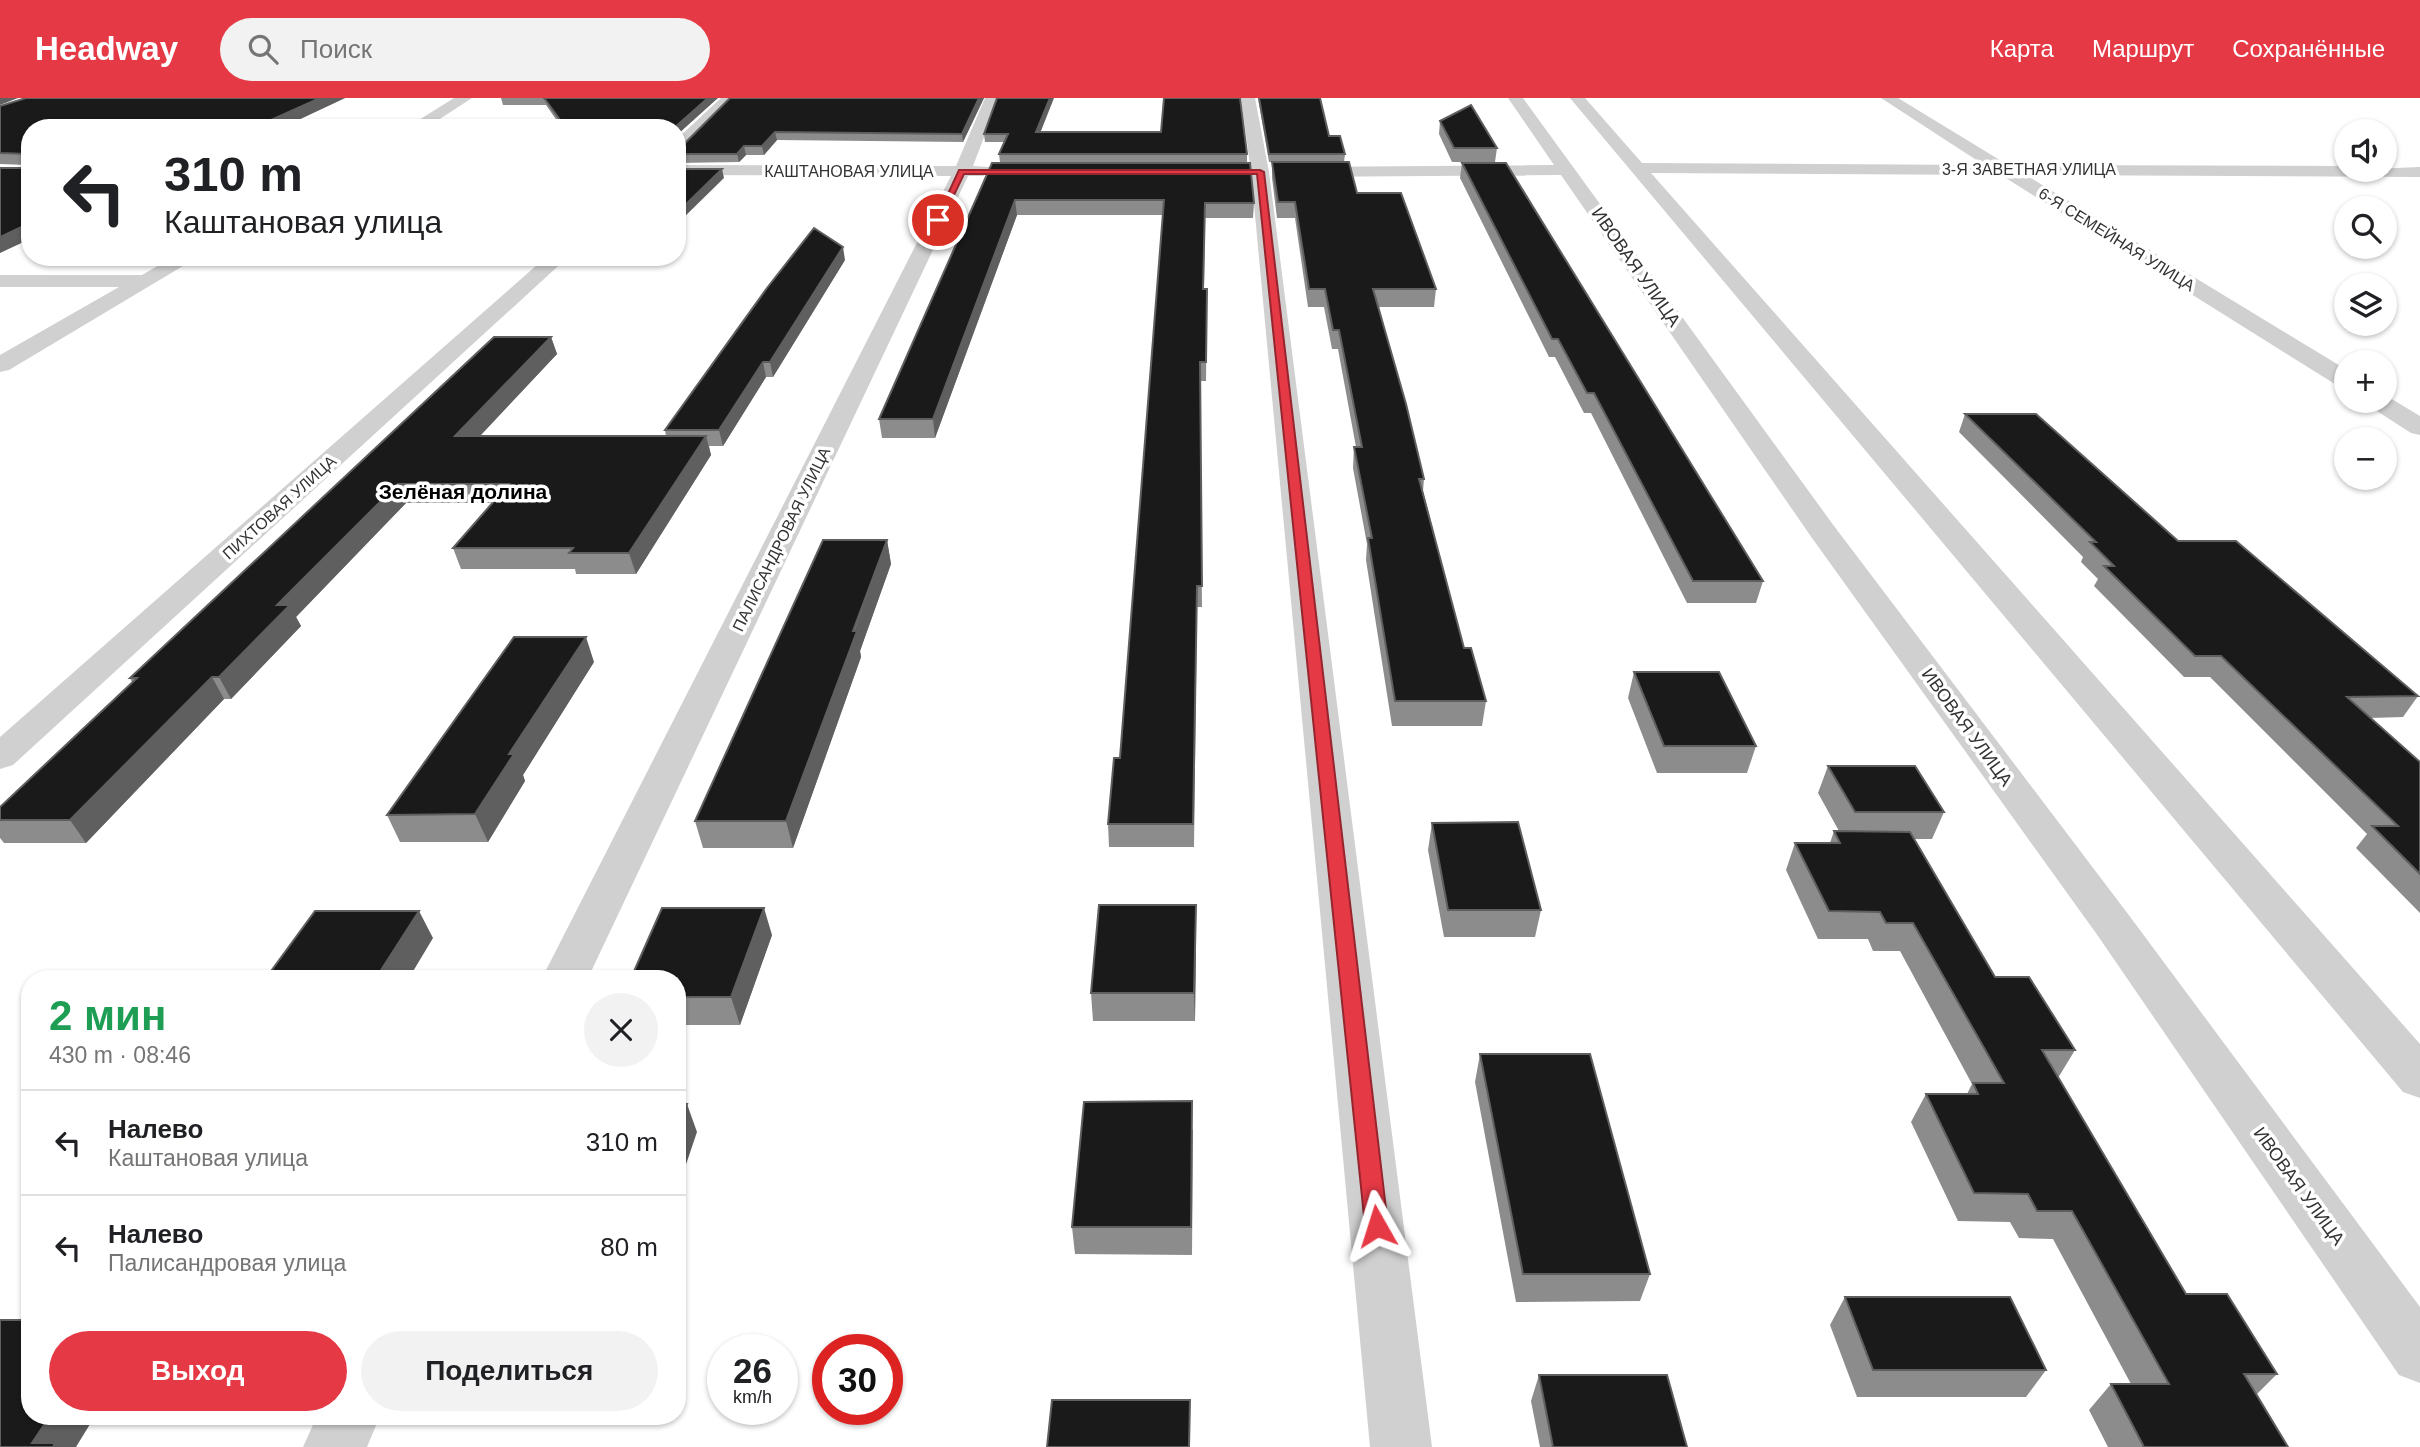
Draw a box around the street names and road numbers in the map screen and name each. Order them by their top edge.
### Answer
street label: 3-Я ЗАВЕТНАЯ УЛИЦА [1942,161,2116,178]
street label: КАШТАНОВАЯ УЛИЦА [764,163,934,180]
street label: 6-Я СЕМЕЙНАЯ УЛИЦА [2036,184,2199,295]
street label: ИВОВАЯ УЛИЦА [1587,204,1685,330]
street label: ПАЛИСАНДРОВАЯ УЛИЦА [729,444,834,634]
street label: ПИХТОВАЯ УЛИЦА [219,452,340,563]
street label: ИВОВАЯ УЛИЦА [1918,664,2016,790]
street label: ИВОВАЯ УЛИЦА [2250,1123,2348,1249]

